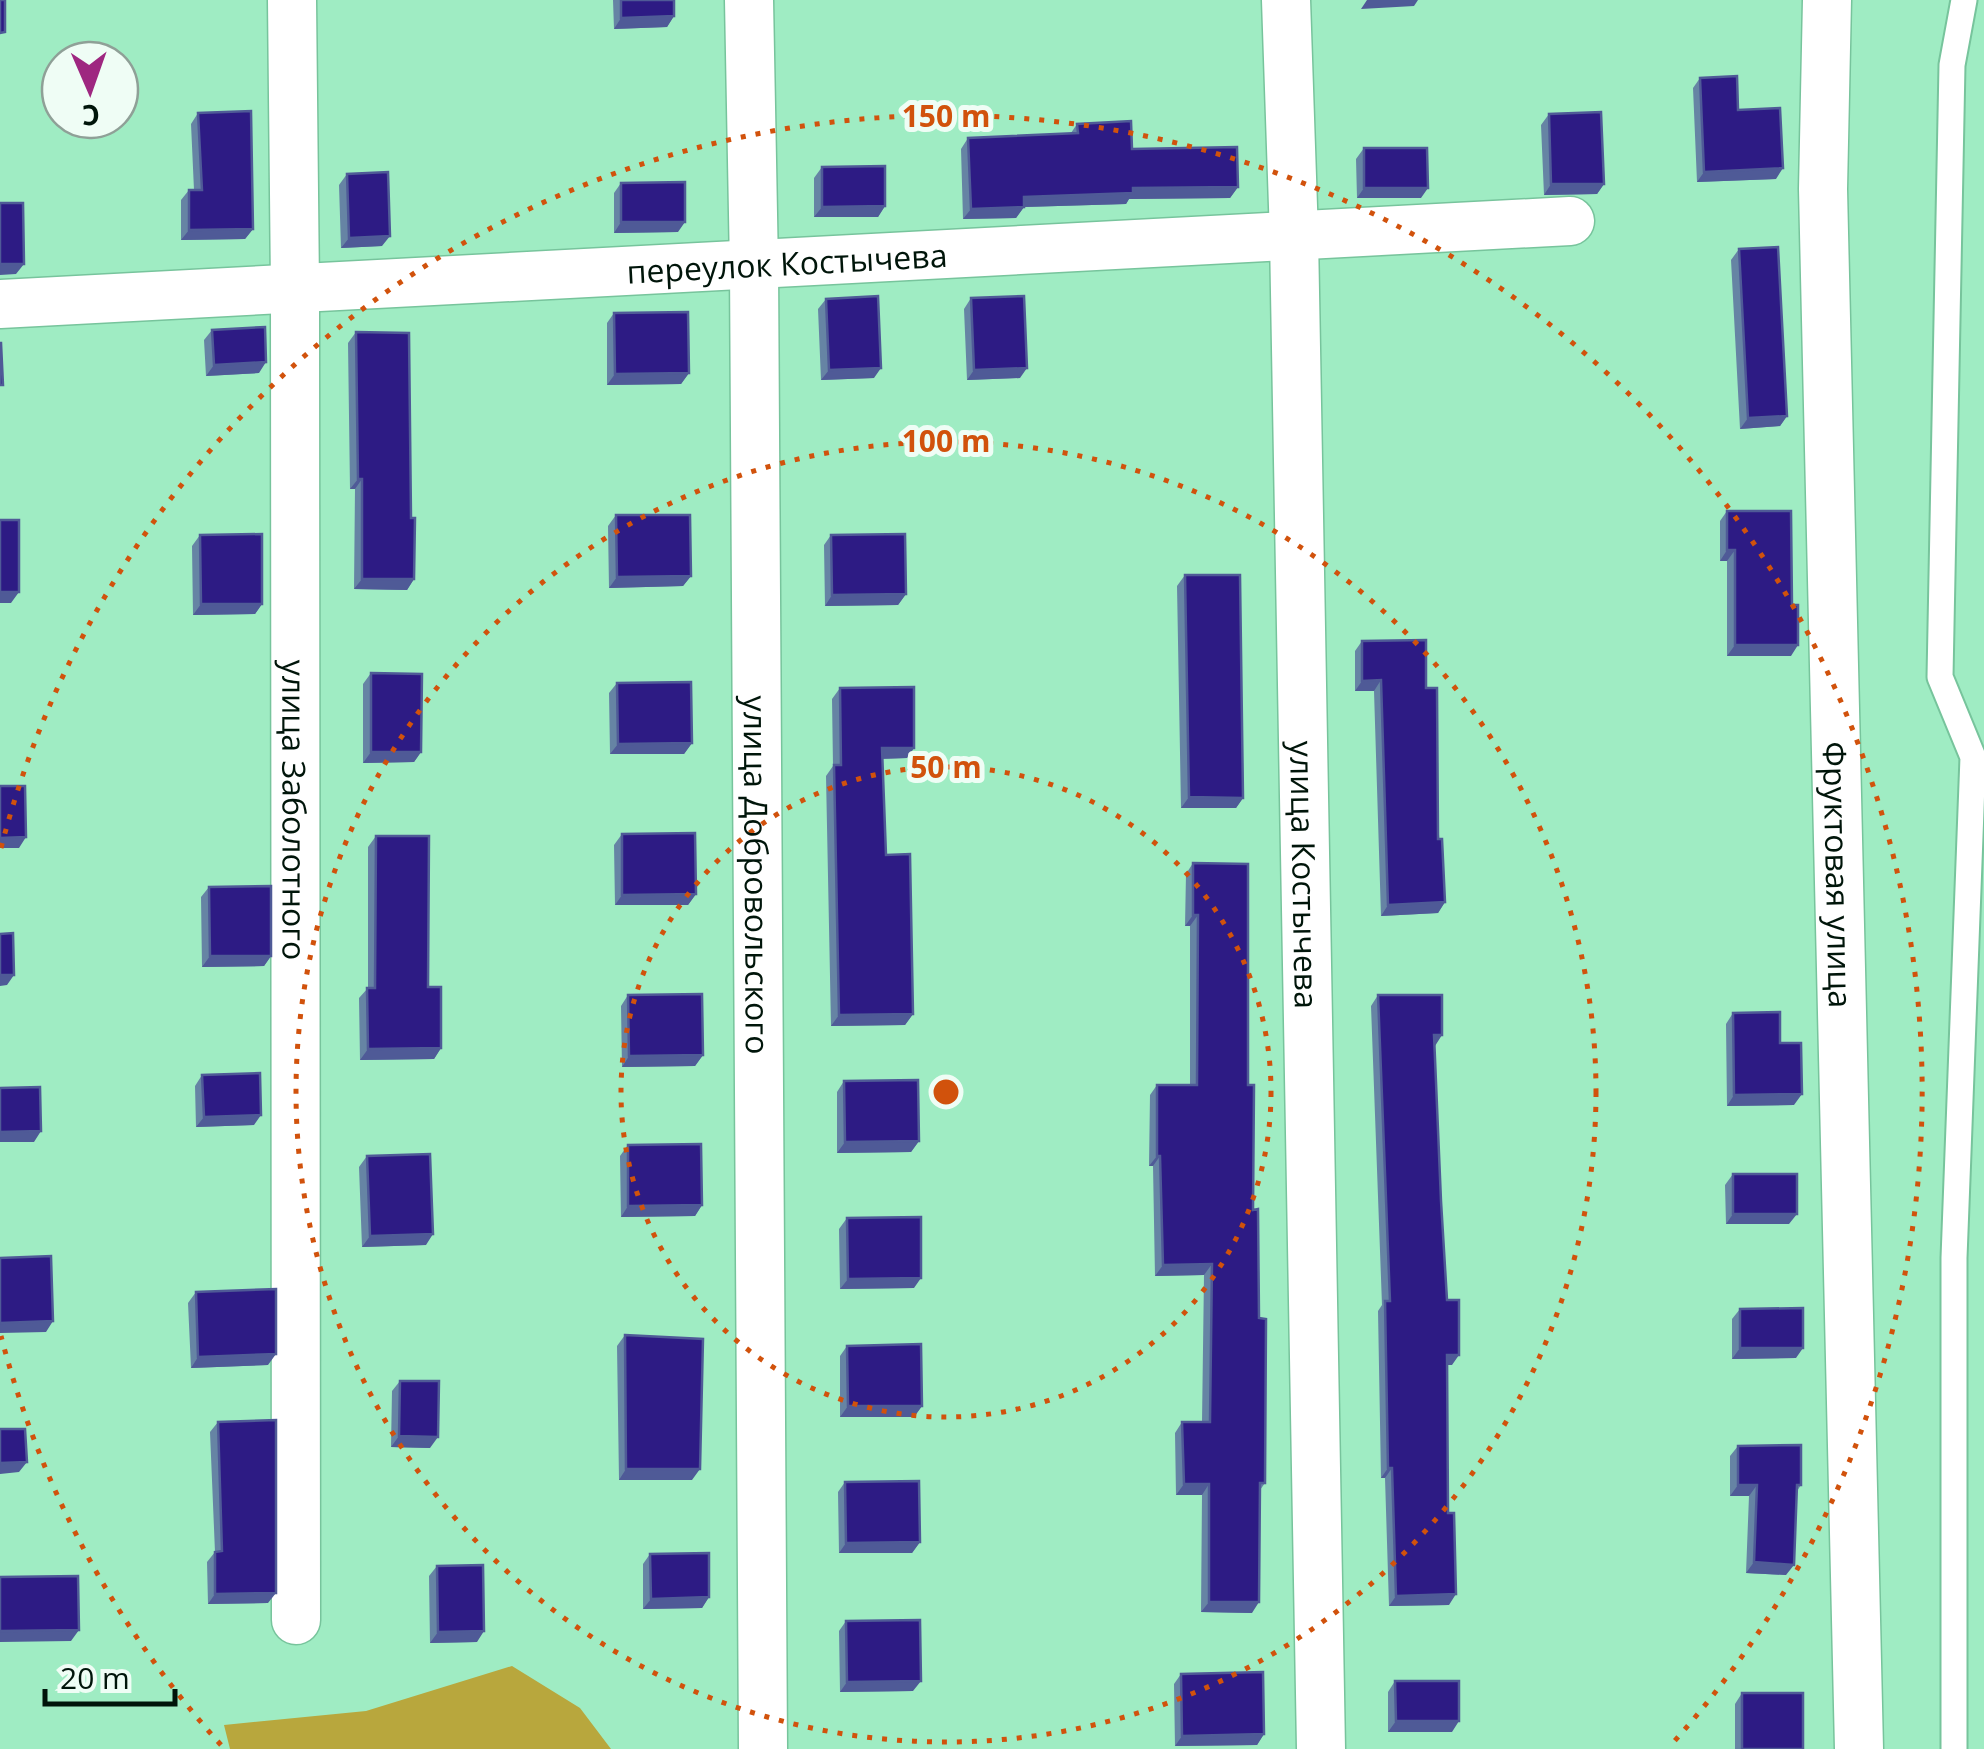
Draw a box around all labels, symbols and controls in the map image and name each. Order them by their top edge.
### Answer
north arrow [40,40,140,140]
text: 150 m [902,95,990,136]
text: С [81,97,100,135]
street label: переулок Костычева [625,232,948,292]
text: 100 m [902,420,990,461]
street label: улица Заболотного [274,660,317,960]
street label: улица Добровольского [735,695,780,1054]
street label: улица Костычева [1282,740,1329,1009]
street label: Фруктовая улица [1814,741,1863,1009]
text: 50 m [910,746,982,787]
centre of rings [928,1074,964,1110]
scale bar [45,1644,175,1706]
text: 20 m [60,1657,130,1698]

